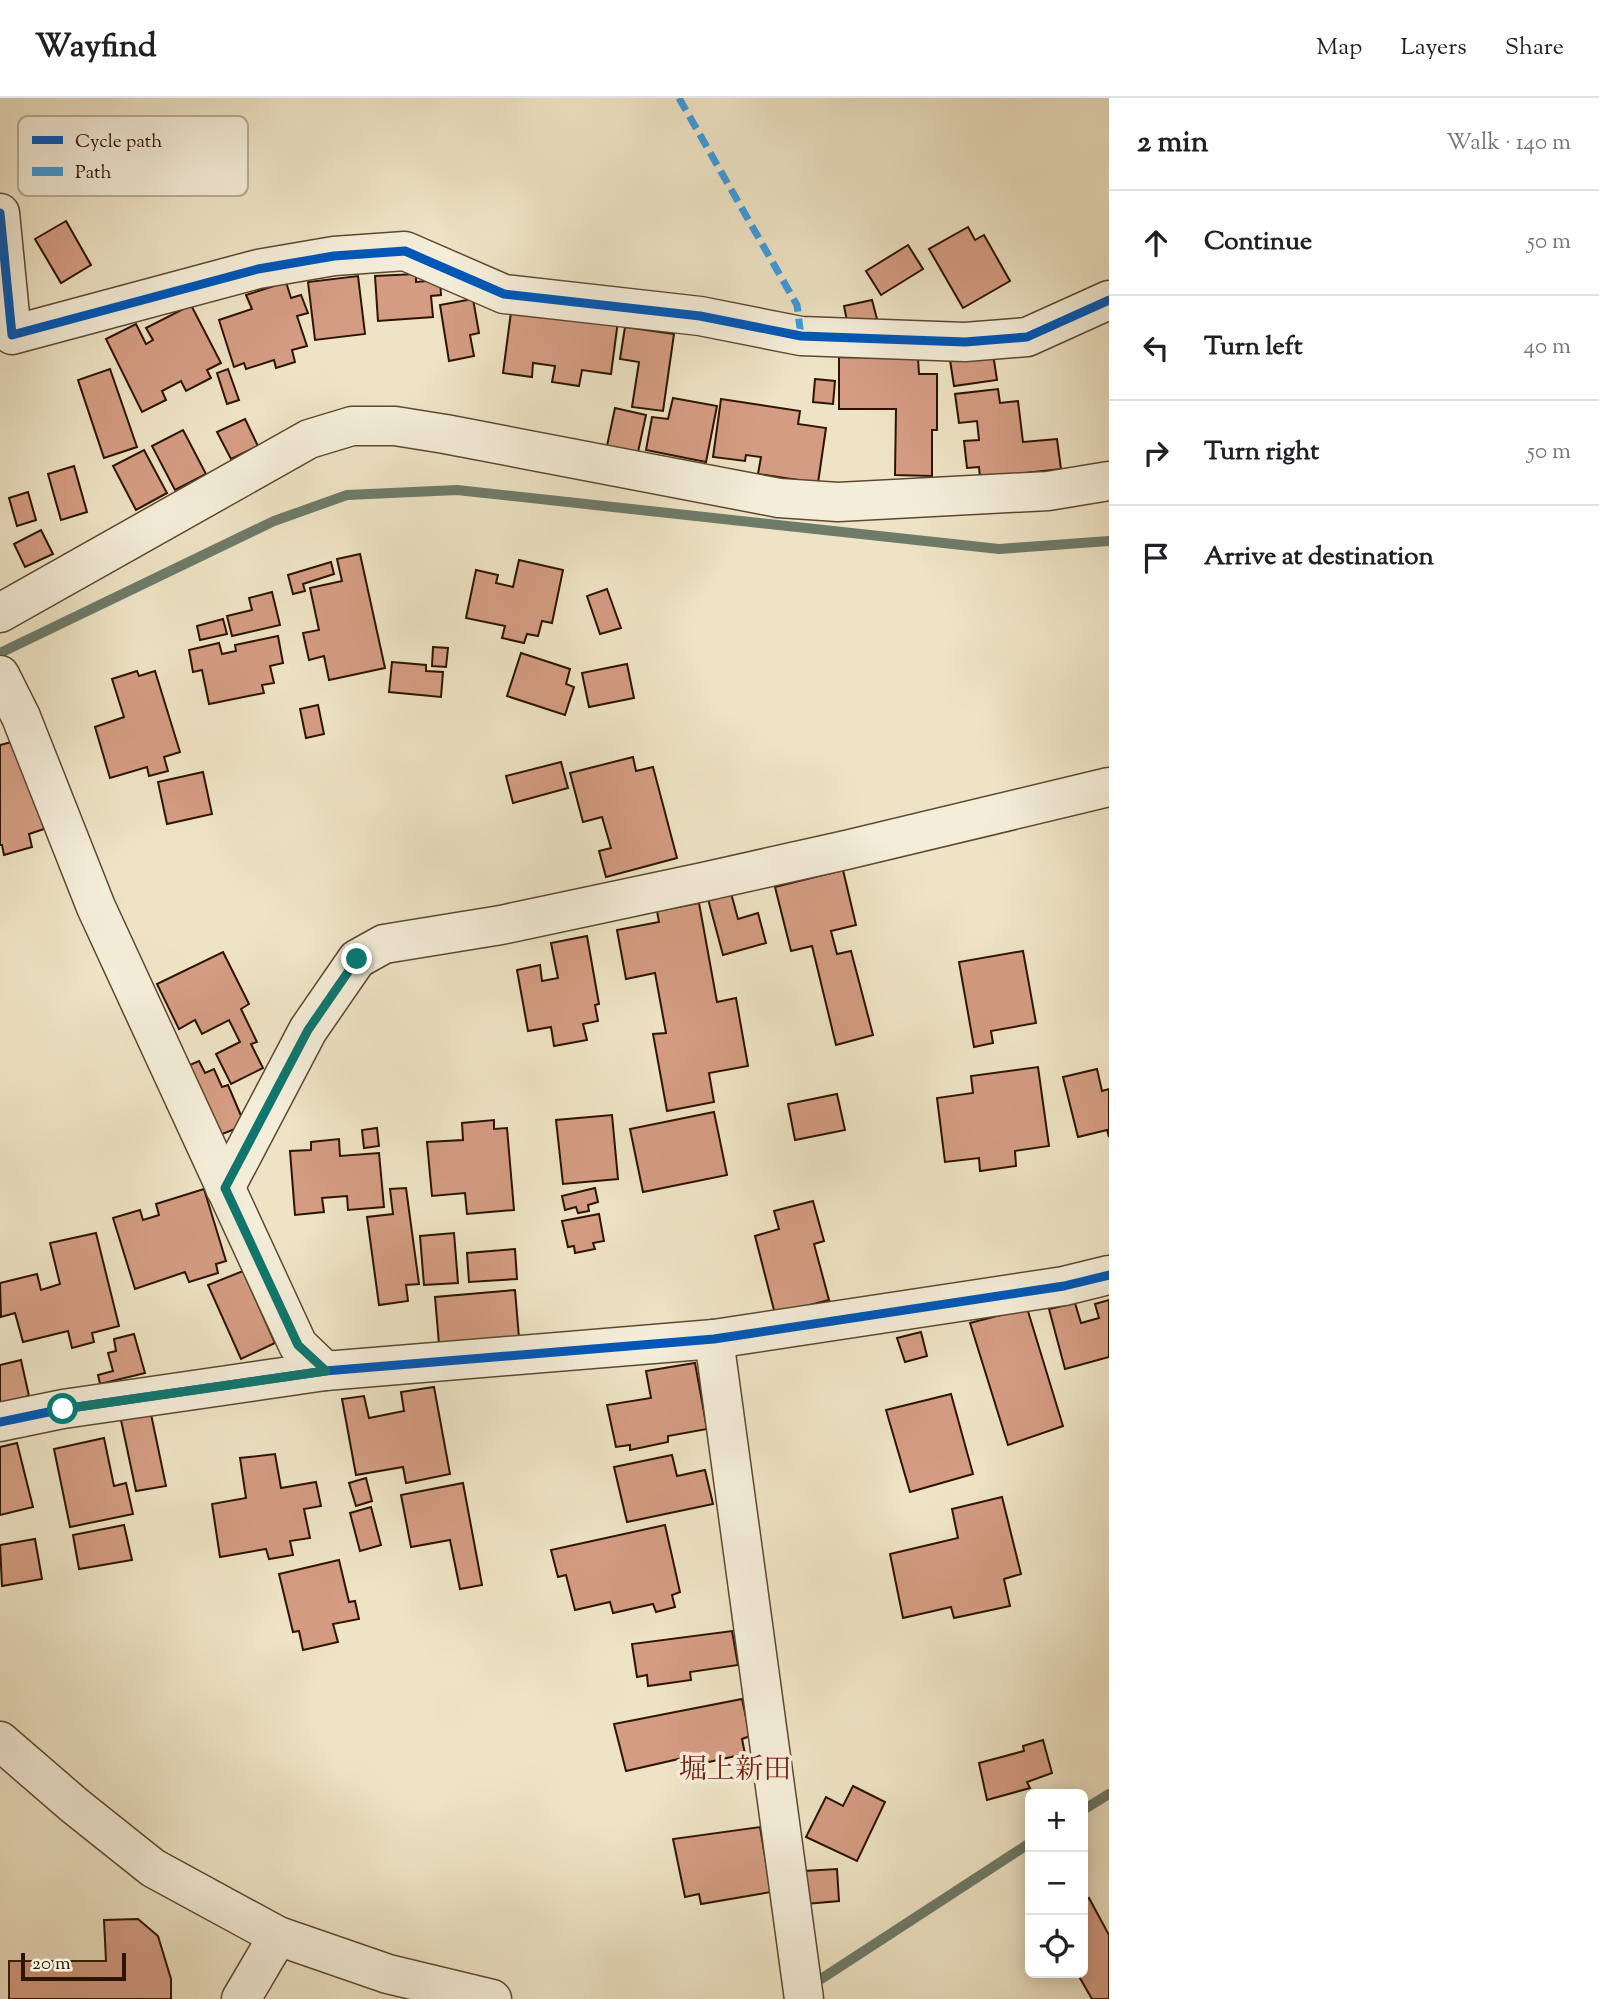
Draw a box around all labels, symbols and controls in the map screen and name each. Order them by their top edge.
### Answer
text: Wayfind [35,24,157,72]
text: Map [1316,31,1362,65]
text: Layers [1400,31,1467,65]
text: Share [1505,31,1564,65]
legend [18,116,248,196]
text: 2 min [1137,122,1209,165]
text: Walk · 140 m [1446,127,1571,160]
text: Cycle path [75,129,162,156]
text: Path [75,160,112,187]
icon: ahead [1137,224,1175,262]
text: Continue [1204,224,1312,261]
text: 50 m [1527,226,1571,259]
icon: left [1137,329,1175,367]
text: Turn left [1204,329,1303,366]
text: 40 m [1524,331,1571,364]
icon: right [1137,434,1175,472]
text: Turn right [1204,434,1319,471]
text: 50 m [1527,436,1571,469]
icon: arrive [1137,539,1175,577]
text: Arrive at destination [1204,539,1434,576]
route end [341,943,372,974]
route start [47,1393,78,1424]
district label: 堀上新田 [679,1751,791,1791]
map controls [1025,1789,1088,1978]
button: + [1025,1789,1088,1852]
button: − [1025,1852,1088,1915]
button: locate [1025,1915,1088,1978]
scale bar [21,1950,126,1982]
text: 20 m [32,1951,71,1978]

